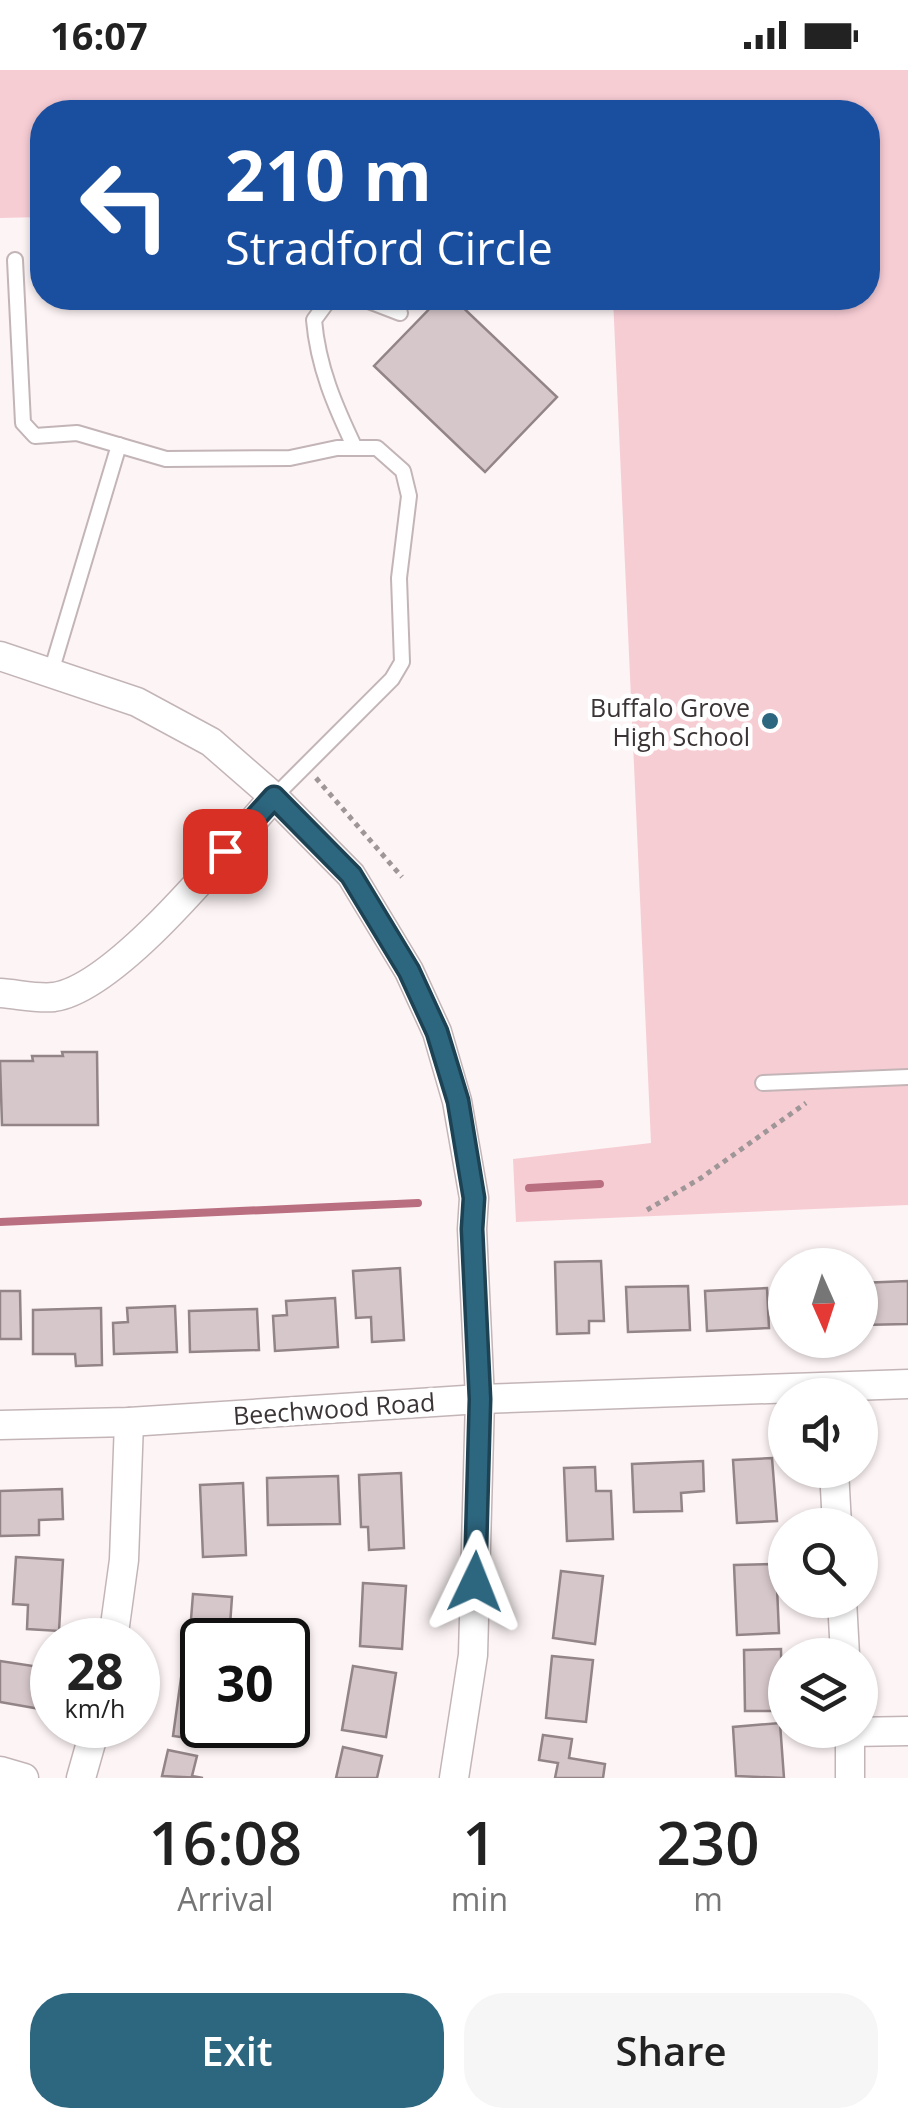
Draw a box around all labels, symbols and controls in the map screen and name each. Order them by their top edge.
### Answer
text: 16:07 [50,9,148,61]
text: 210 m [225,126,432,222]
icon: left [60,140,190,270]
text: Stradford Circle [225,217,553,278]
place label: Buffalo Grove High School [590,690,750,753]
marker: Buffalo Grove High School [759,710,781,732]
pin [183,809,268,894]
icon: arrive [198,824,253,879]
north arrow [768,1248,878,1358]
map controls [768,1248,878,1748]
button: sound [768,1378,878,1488]
street label: Beechwood Road [232,1384,436,1432]
button: search [768,1508,878,1618]
position arrow [423,1530,527,1634]
speed limit sign: 30 [180,1618,310,1748]
text: 28 [66,1637,124,1705]
button: layers [768,1638,878,1748]
text: km/h [65,1691,125,1725]
text: 16:08 [149,1801,302,1883]
text: 1 [462,1801,497,1883]
text: 230 [657,1801,759,1883]
text: Arrival [177,1877,274,1920]
text: min [451,1877,508,1920]
text: m [693,1877,723,1920]
button: Exit [30,1993,444,2108]
button: Share [464,1993,878,2108]

